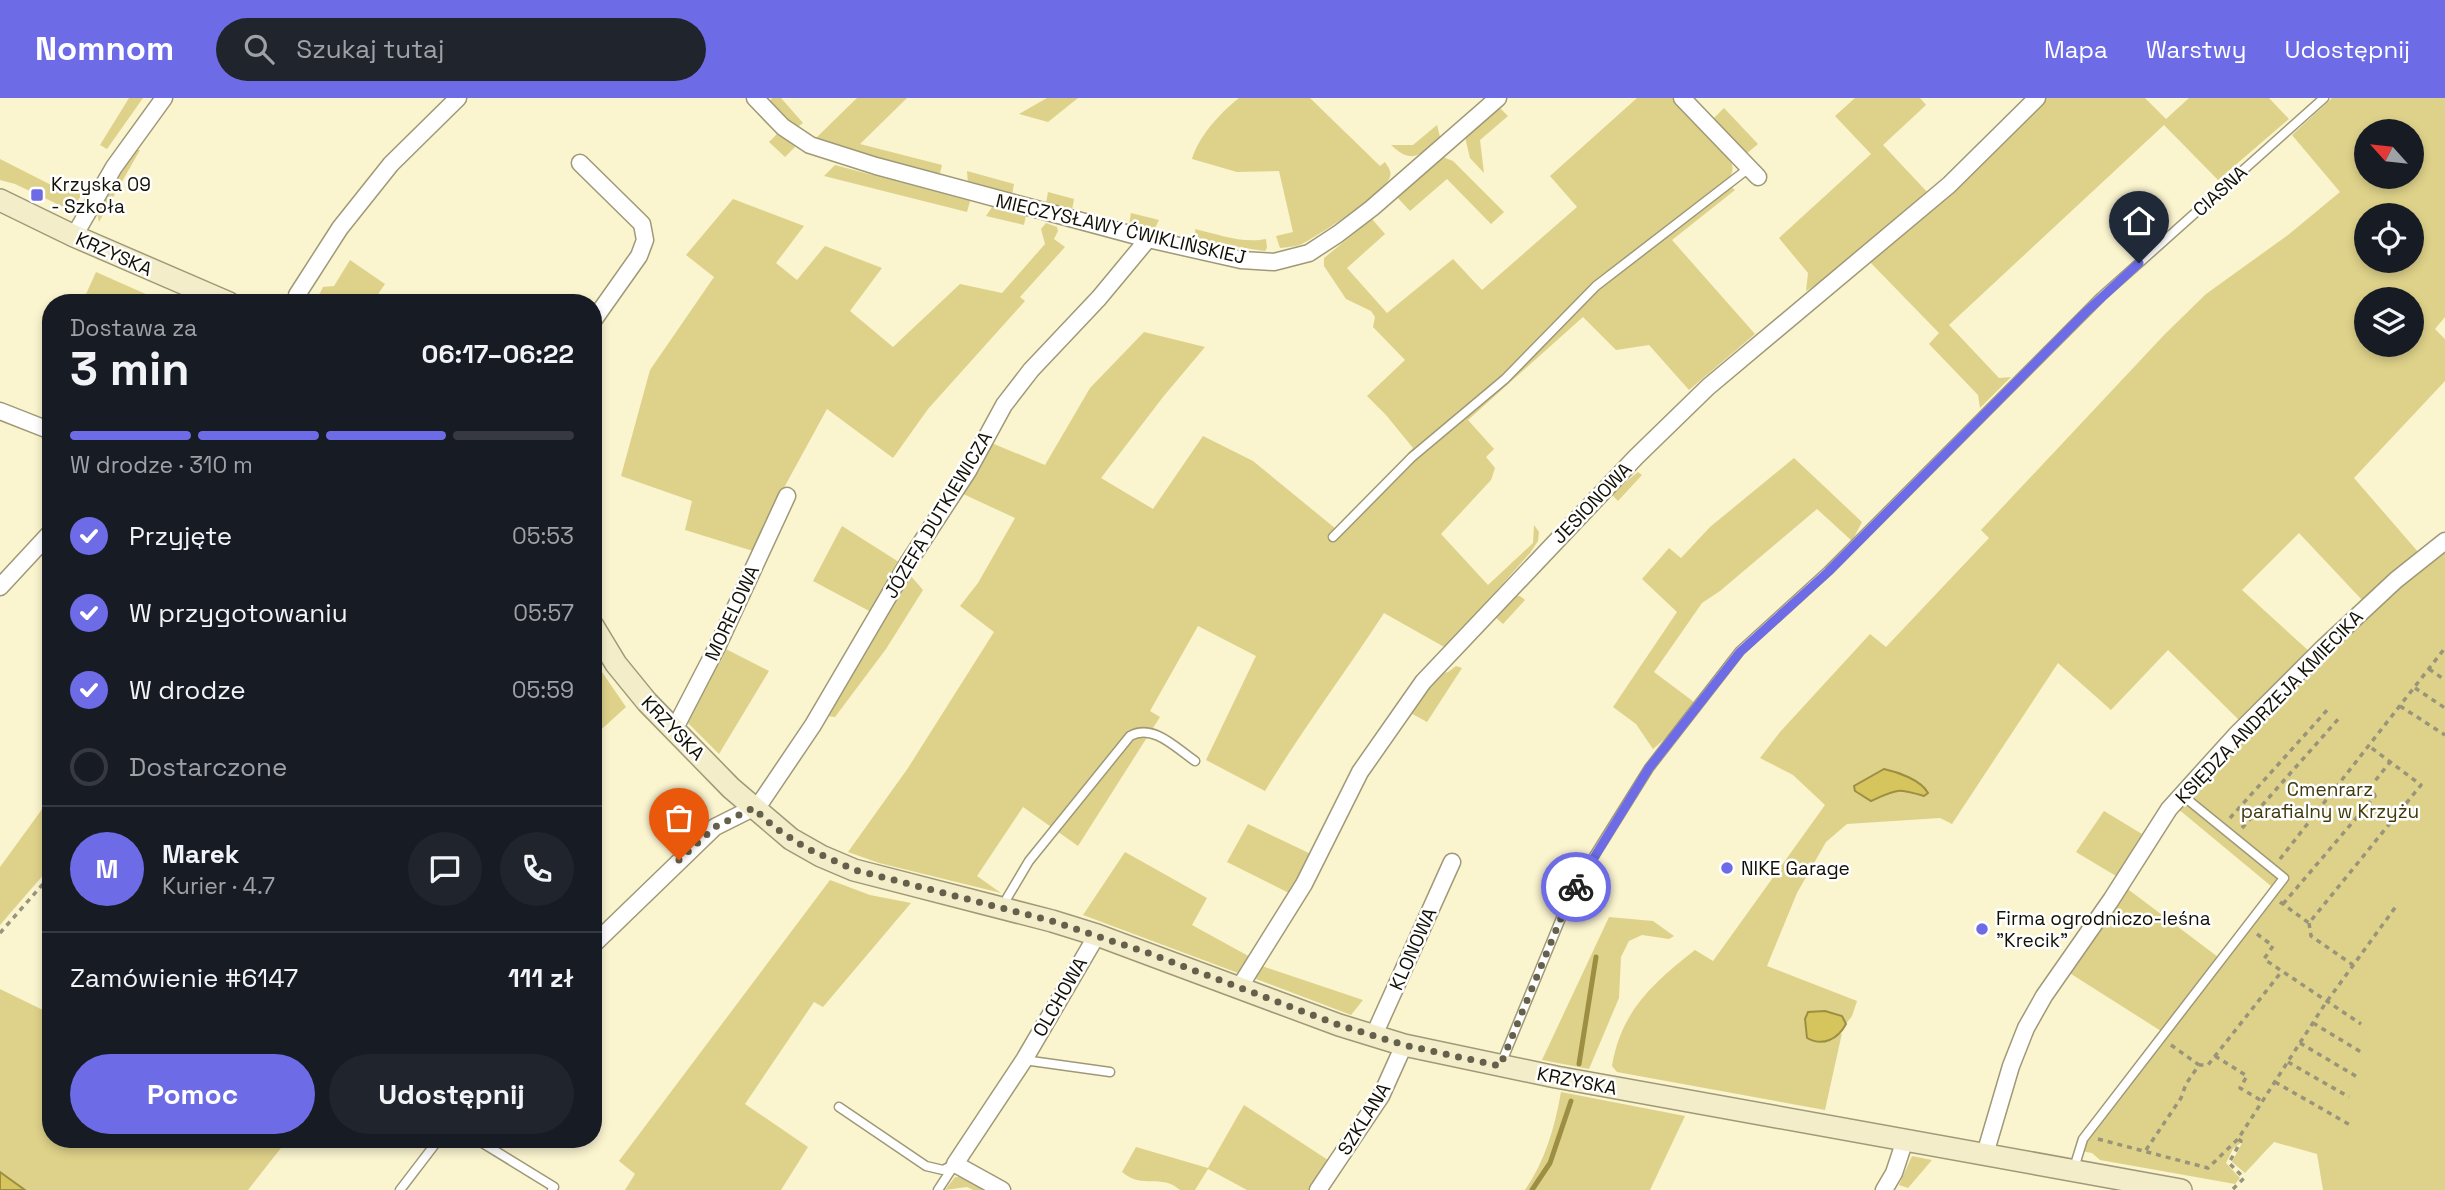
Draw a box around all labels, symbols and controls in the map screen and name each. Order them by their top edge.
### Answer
search box [216,18,706,81]
text: Nomnom [35,28,174,70]
icon: search [240,30,278,68]
text: Szukaj tutaj [296,32,444,66]
text: Mapa [2044,34,2108,65]
text: Warstwy [2146,34,2247,65]
text: Udostępnij [2285,34,2410,65]
north arrow [2354,119,2424,189]
map controls [2354,119,2424,357]
street label: CIASNA [2187,160,2253,222]
place label: Krzyska 09 - Szkoła [51,172,151,219]
marker: Krzyska 09 - Szkoła [29,187,45,203]
street label: MIECZYSŁAWY ĆWIKLIŃSKIEJ [993,188,1249,270]
pin [2109,191,2169,263]
icon: home [2120,202,2158,240]
button: locate [2354,203,2424,273]
street label: KRZYSKA [72,226,156,282]
button: layers [2354,287,2424,357]
text: Dostawa za [70,313,197,343]
text: 06:17–06:22 [422,337,574,371]
text: 3 min [70,340,190,398]
street label: JÓZEFA DUTKIEWICZA [878,427,998,603]
text: W drodze · 310 m [70,450,253,480]
street label: JESIONOWA [1547,457,1637,549]
icon: check [70,517,108,555]
text: Przyjęte [129,519,232,553]
text: 05:53 [512,521,574,551]
street label: MORELOWA [699,561,765,665]
icon: check [70,594,108,632]
text: W przygotowaniu [129,596,348,630]
text: 05:57 [513,598,574,628]
street label: KSIĘDZA ANDRZEJA KMIECIKA [2170,605,2368,809]
icon: check [70,671,108,709]
text: W drodze [129,673,246,707]
text: 05:59 [512,675,574,705]
street label: KRZYSKA [636,690,710,766]
text: Dostarczone [129,750,287,784]
park label: Cmenrarz parafialny w Krzyżu [2241,777,2419,824]
pin [649,788,709,860]
icon: bag [660,799,698,837]
button: chat [408,832,482,906]
button: phone [500,832,574,906]
text: Marek [162,837,239,871]
text: M [96,852,118,886]
courier [1541,852,1611,922]
place label: NIKE Garage [1741,856,1850,881]
marker: NIKE Garage [1719,860,1735,876]
icon: bike [1557,868,1595,906]
text: Kurier · 4.7 [162,871,275,901]
street label: KLONOWA [1384,904,1442,994]
place label: Firma ogrodniczo-leśna "Krecik" [1996,906,2211,953]
marker: Firma ogrodniczo-leśna "Krecik" [1974,921,1990,937]
street label: OLCHOWA [1027,953,1093,1041]
text: Zamówienie #6147 [70,961,298,995]
text: 111 zł [508,961,574,995]
button: Pomoc [70,1054,315,1134]
button: Udostępnij [329,1054,574,1134]
street label: KRZYSKA [1535,1061,1619,1101]
street label: SZKLANA [1332,1078,1396,1160]

